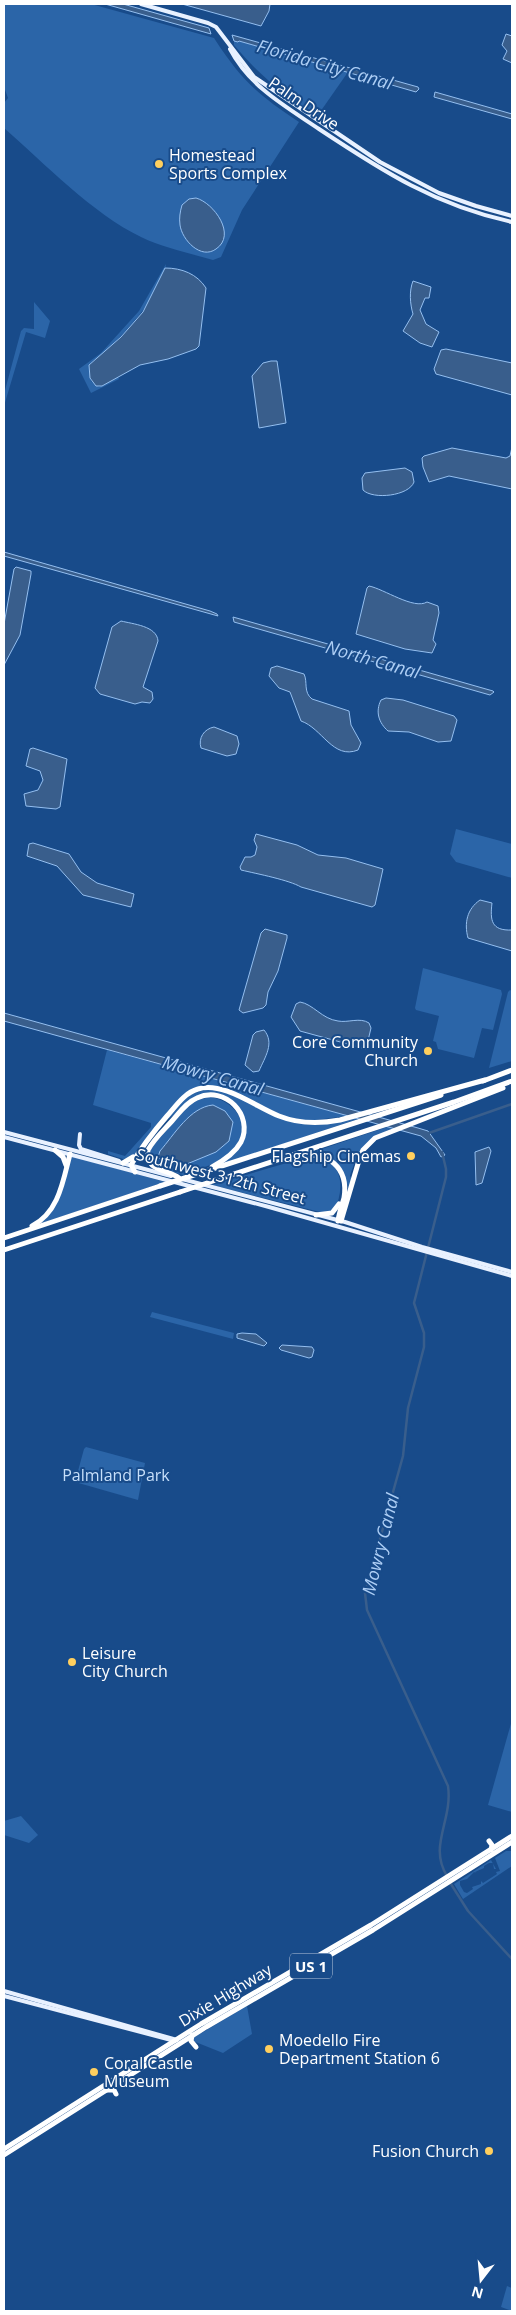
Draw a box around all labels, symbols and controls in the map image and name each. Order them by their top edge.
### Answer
water label: Florida City Canal [254,33,396,95]
street label: Palm Drive [264,71,344,135]
place label: Homestead Sports Complex [169,144,288,184]
marker: Homestead Sports Complex [153,158,165,170]
water label: North Canal [323,634,423,684]
place label: Core Community Church [292,1031,419,1071]
marker: Core Community Church [422,1045,434,1057]
water label: Mowry Canal [160,1049,267,1101]
street label: Southwest 312th Street [134,1143,308,1209]
place label: Flagship Cinemas [271,1145,401,1167]
marker: Flagship Cinemas [405,1150,417,1162]
park label: Palmland Park [62,1464,170,1486]
water label: Mowry Canal [356,1490,404,1597]
place label: Leisure City Church [82,1642,168,1682]
marker: Leisure City Church [66,1656,78,1668]
road number: US 1 [290,1954,332,1978]
street label: Dixie Highway [174,1958,276,2031]
place label: Moedello Fire Department Station 6 [279,2029,440,2069]
marker: Moedello Fire Department Station 6 [263,2043,275,2055]
place label: Coral Castle Museum [104,2052,193,2092]
marker: Coral Castle Museum [88,2066,100,2078]
place label: Fusion Church [372,2140,479,2162]
marker: Fusion Church [483,2145,495,2157]
north arrow [456,2255,506,2305]
text: N [469,2282,485,2304]

